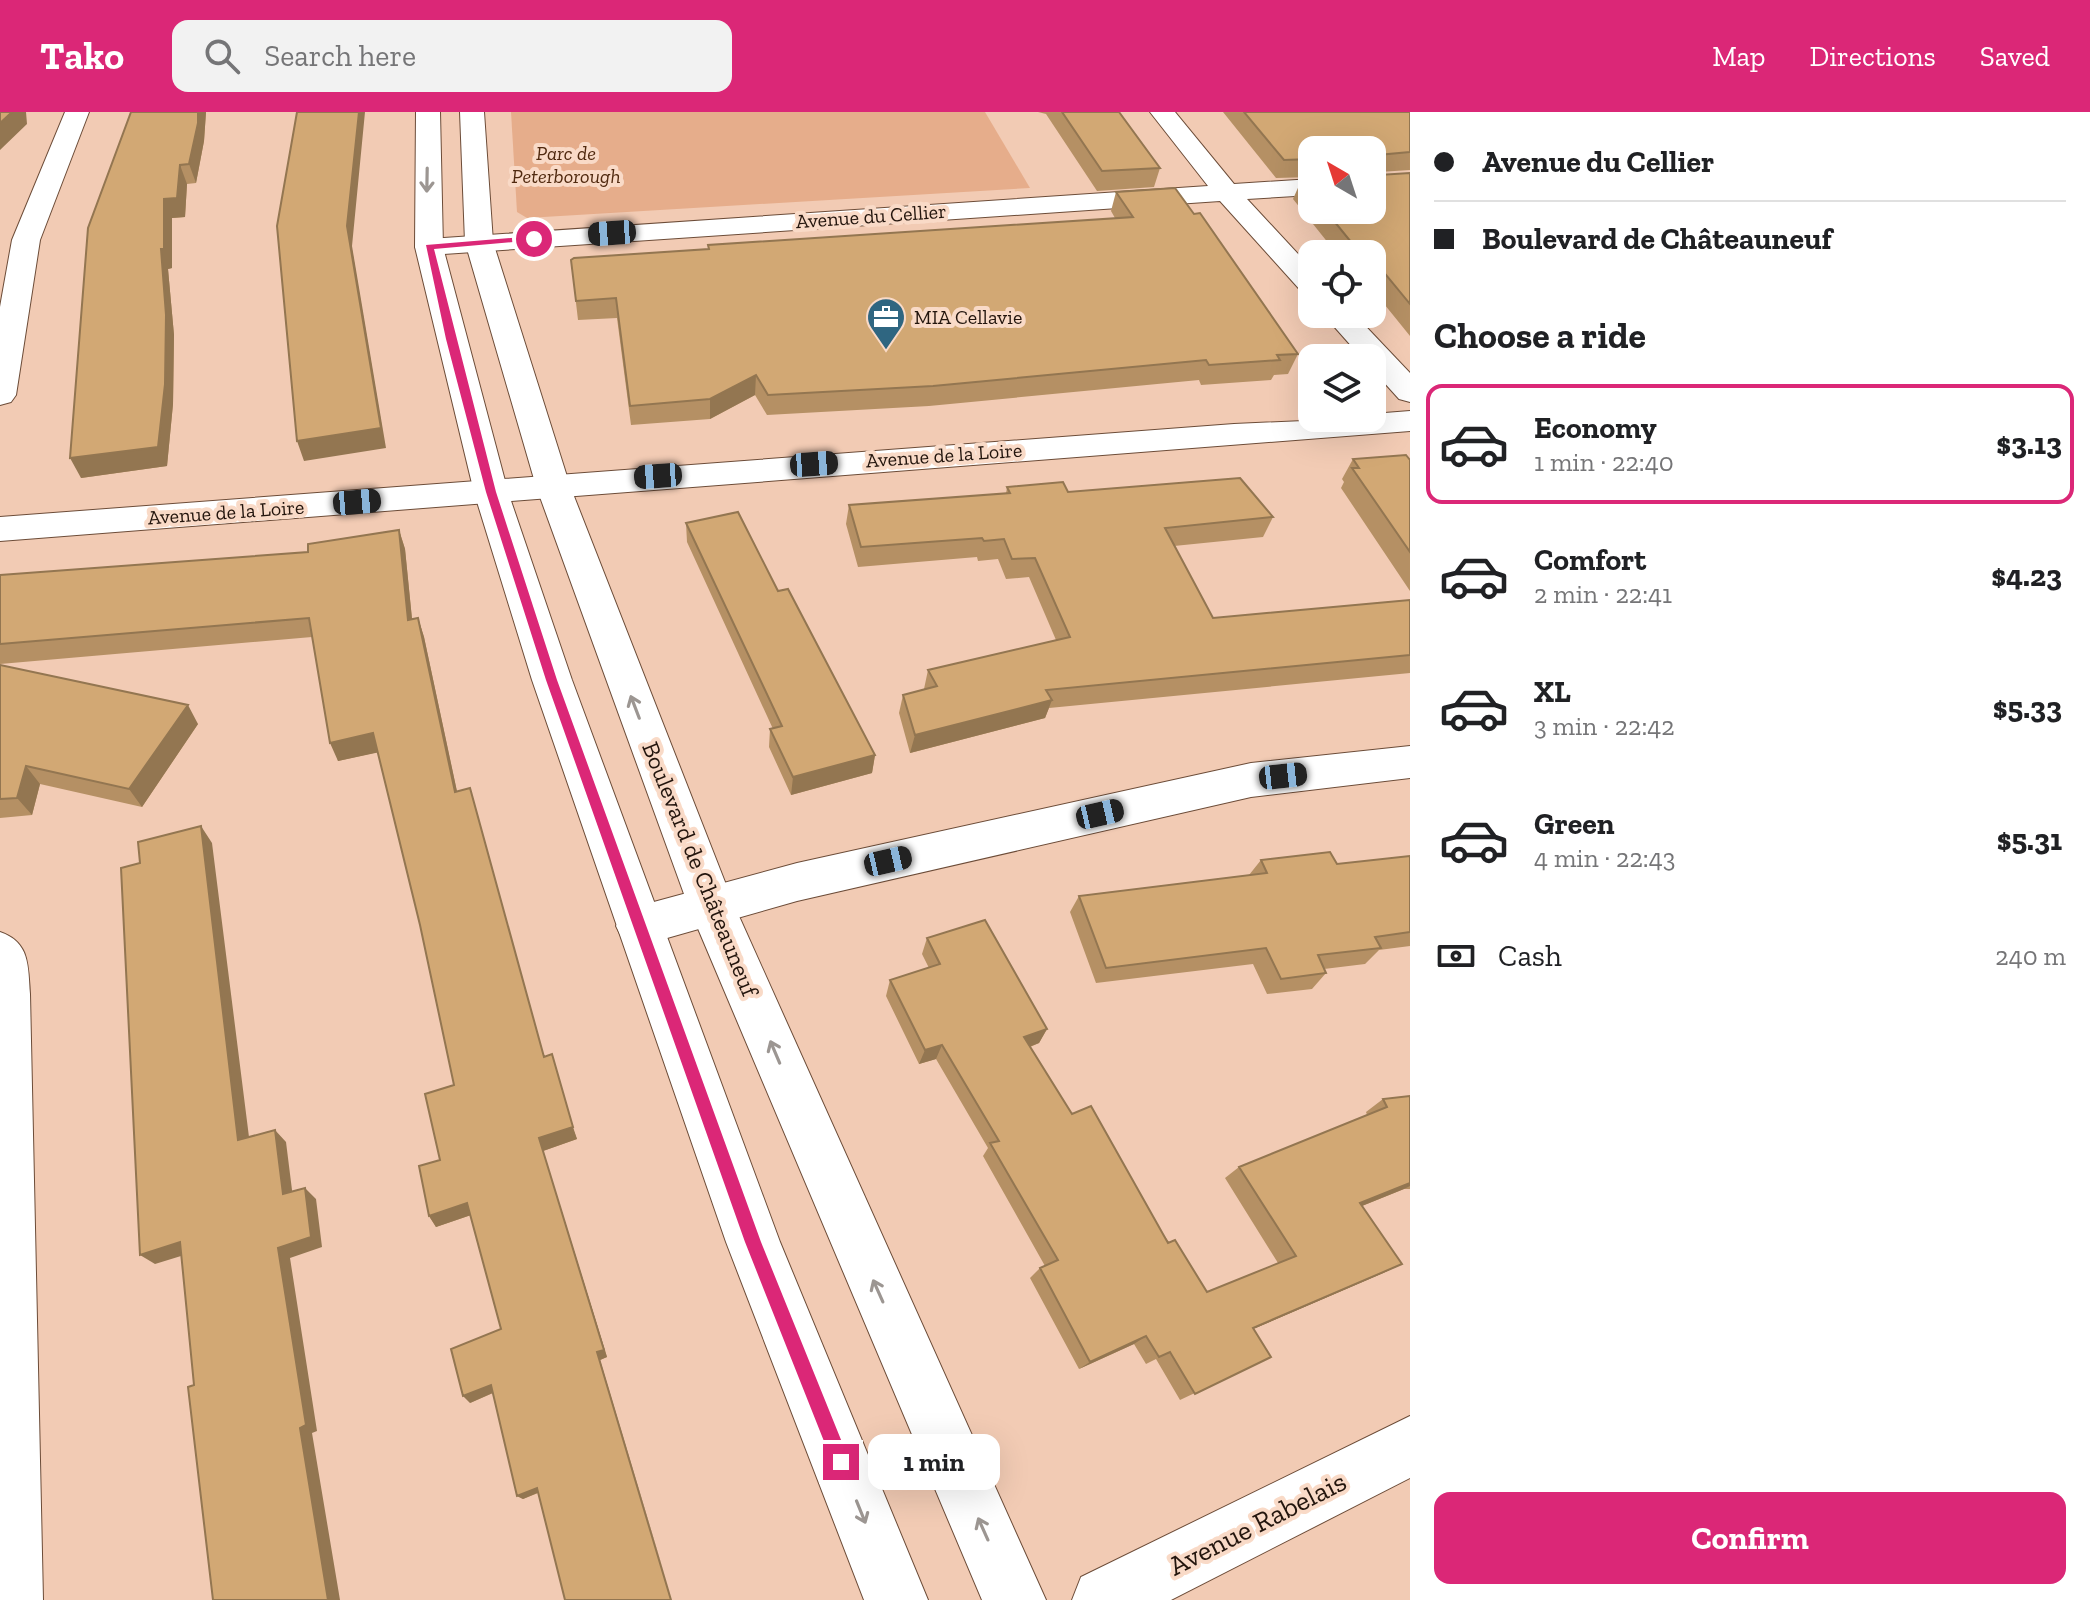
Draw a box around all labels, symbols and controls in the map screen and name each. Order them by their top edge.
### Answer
search box [172,20,732,92]
text: Tako [40,33,124,79]
icon: search [200,34,244,78]
text: Search here [264,38,416,74]
text: Map [1712,40,1765,73]
text: Directions [1809,40,1936,73]
text: Saved [1980,40,2050,73]
north arrow [1298,136,1386,224]
map controls [1298,136,1386,432]
park label: Parc de Peterborough [512,141,620,188]
text: Avenue du Cellier [1482,144,1714,180]
one-way arrow [419,166,435,193]
street label: Avenue du Cellier [795,199,947,233]
car [587,219,637,247]
route start [516,221,552,257]
text: Boulevard de Châteauneuf [1482,221,1832,257]
button: locate [1298,240,1386,328]
office icon: MIA Cellavie [865,296,907,351]
place label: MIA Cellavie [914,305,1022,329]
text: Choose a ride [1434,314,1646,357]
button: layers [1298,344,1386,432]
icon: car [1438,408,1510,480]
text: Economy [1534,410,1657,446]
text: $3.13 [1996,426,2062,462]
street label: Avenue de la Loire [865,438,1023,472]
text: 1 min · 22:40 [1534,446,1674,478]
car [789,450,839,478]
car [633,462,683,490]
car [332,488,382,516]
street label: Avenue de la Loire [147,495,305,529]
icon: car [1438,540,1510,612]
text: Comfort [1534,542,1646,578]
text: $4.23 [1991,558,2062,594]
text: 2 min · 22:41 [1534,578,1672,610]
icon: car [1438,672,1510,744]
text: XL [1534,674,1571,710]
text: $5.33 [1993,690,2062,726]
one-way arrow [627,695,641,720]
text: 3 min · 22:42 [1534,710,1675,742]
street label: Boulevard de Châteauneuf [636,737,766,1002]
car [1258,762,1308,790]
car [1074,797,1126,831]
icon: car [1438,804,1510,876]
text: Green [1534,806,1614,842]
text: $5.31 [1997,822,2062,858]
text: 4 min · 22:43 [1534,842,1675,874]
car [862,844,914,878]
icon: cash [1434,934,1478,978]
text: Cash [1498,938,1562,974]
text: 240 m [1995,940,2066,972]
one-way arrow [766,1040,781,1065]
one-way arrow [870,1279,885,1303]
callout: 1 min [869,1434,1001,1490]
route end [823,1444,859,1480]
text: 1 min [903,1446,965,1478]
street label: Avenue Rabelais [1163,1464,1352,1582]
button: Confirm [1434,1492,2066,1584]
one-way arrow [854,1499,869,1524]
one-way arrow [974,1517,989,1541]

